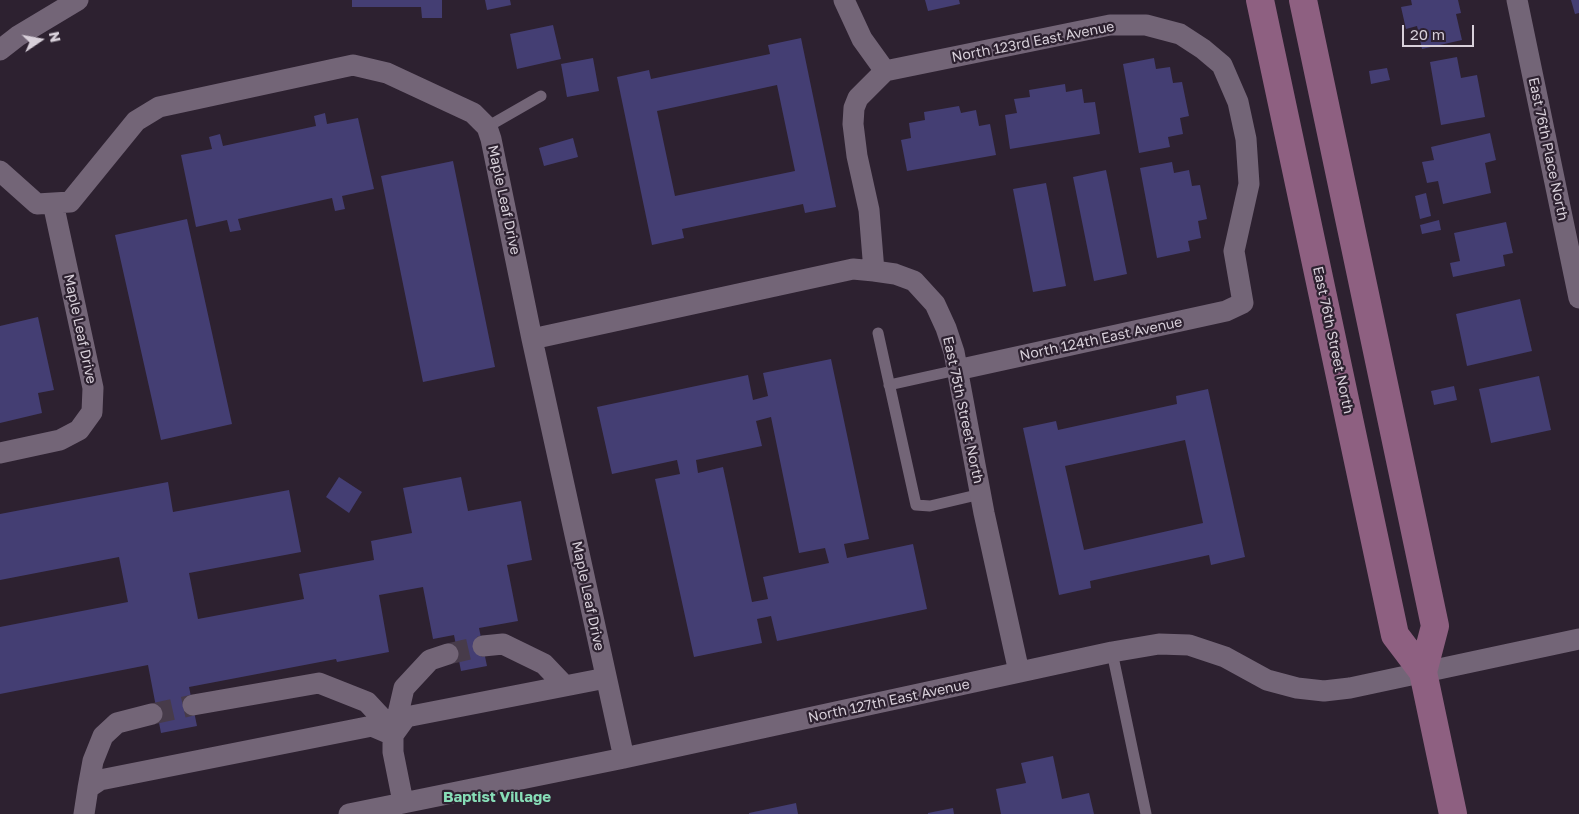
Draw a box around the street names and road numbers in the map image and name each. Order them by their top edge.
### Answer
street label: North 123rd East Avenue [950,18,1116,66]
street label: East 76th Place North [1525,76,1571,222]
street label: Maple Leaf Drive [484,144,524,256]
street label: East 76th Street North [1309,265,1357,415]
street label: Maple Leaf Drive [60,273,100,385]
street label: North 124th East Avenue [1018,314,1184,364]
street label: East 75th Street North [939,335,987,485]
street label: Maple Leaf Drive [568,540,608,652]
street label: North 127th East Avenue [807,676,971,726]

